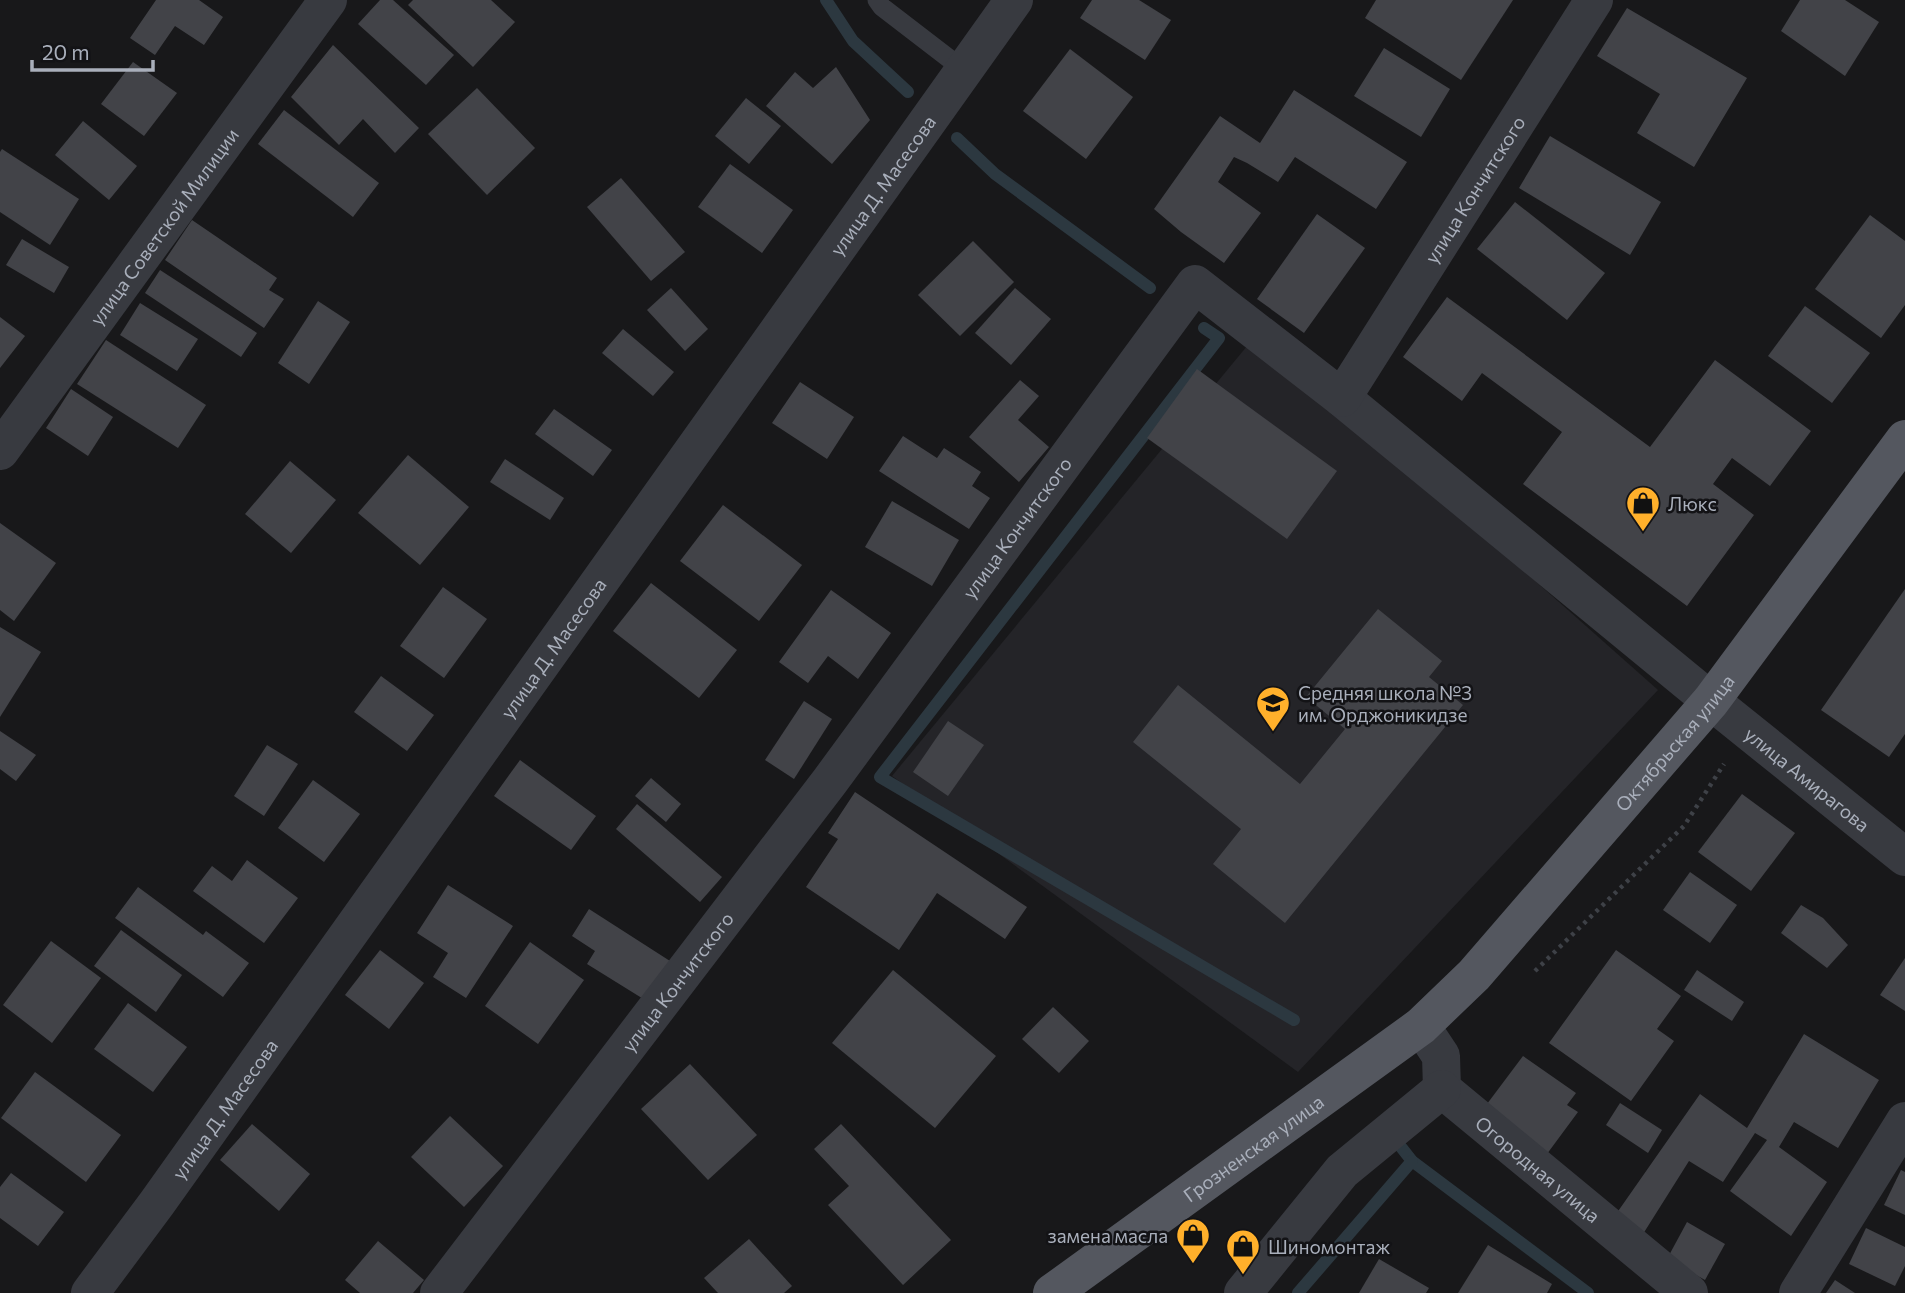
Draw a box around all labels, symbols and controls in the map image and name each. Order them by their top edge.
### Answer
scale bar [32,28,152,72]
text: 20 m [42,39,90,64]
street label: улица Д. Масесова [824,111,940,260]
street label: улица Кончитского [1419,111,1529,267]
street label: улица Советской Милиции [84,123,243,329]
street label: улица Кончитского [957,452,1076,603]
shop icon: Люкс [1624,484,1662,533]
place label: Люкс [1668,492,1717,515]
street label: улица Д. Масесова [495,573,610,722]
street label: Октябрьская улица [1610,669,1739,815]
place label: Средняя школа №3 им. Орджоникидзе [1298,681,1472,726]
school or university icon: Средняя школа №3 им. Орджоникидзе [1254,684,1292,733]
street label: улица Амирагова [1741,722,1875,836]
street label: улица Кончитского [616,907,738,1056]
street label: улица Д. Масесова [166,1034,282,1183]
street label: Грозненская улица [1178,1089,1328,1206]
street label: Огородная улица [1471,1110,1605,1227]
shop icon: замена масла [1174,1216,1212,1265]
place label: замена масла [1048,1224,1168,1247]
shop icon: Шиномонтаж [1224,1227,1262,1276]
place label: Шиномонтаж [1268,1235,1390,1258]

